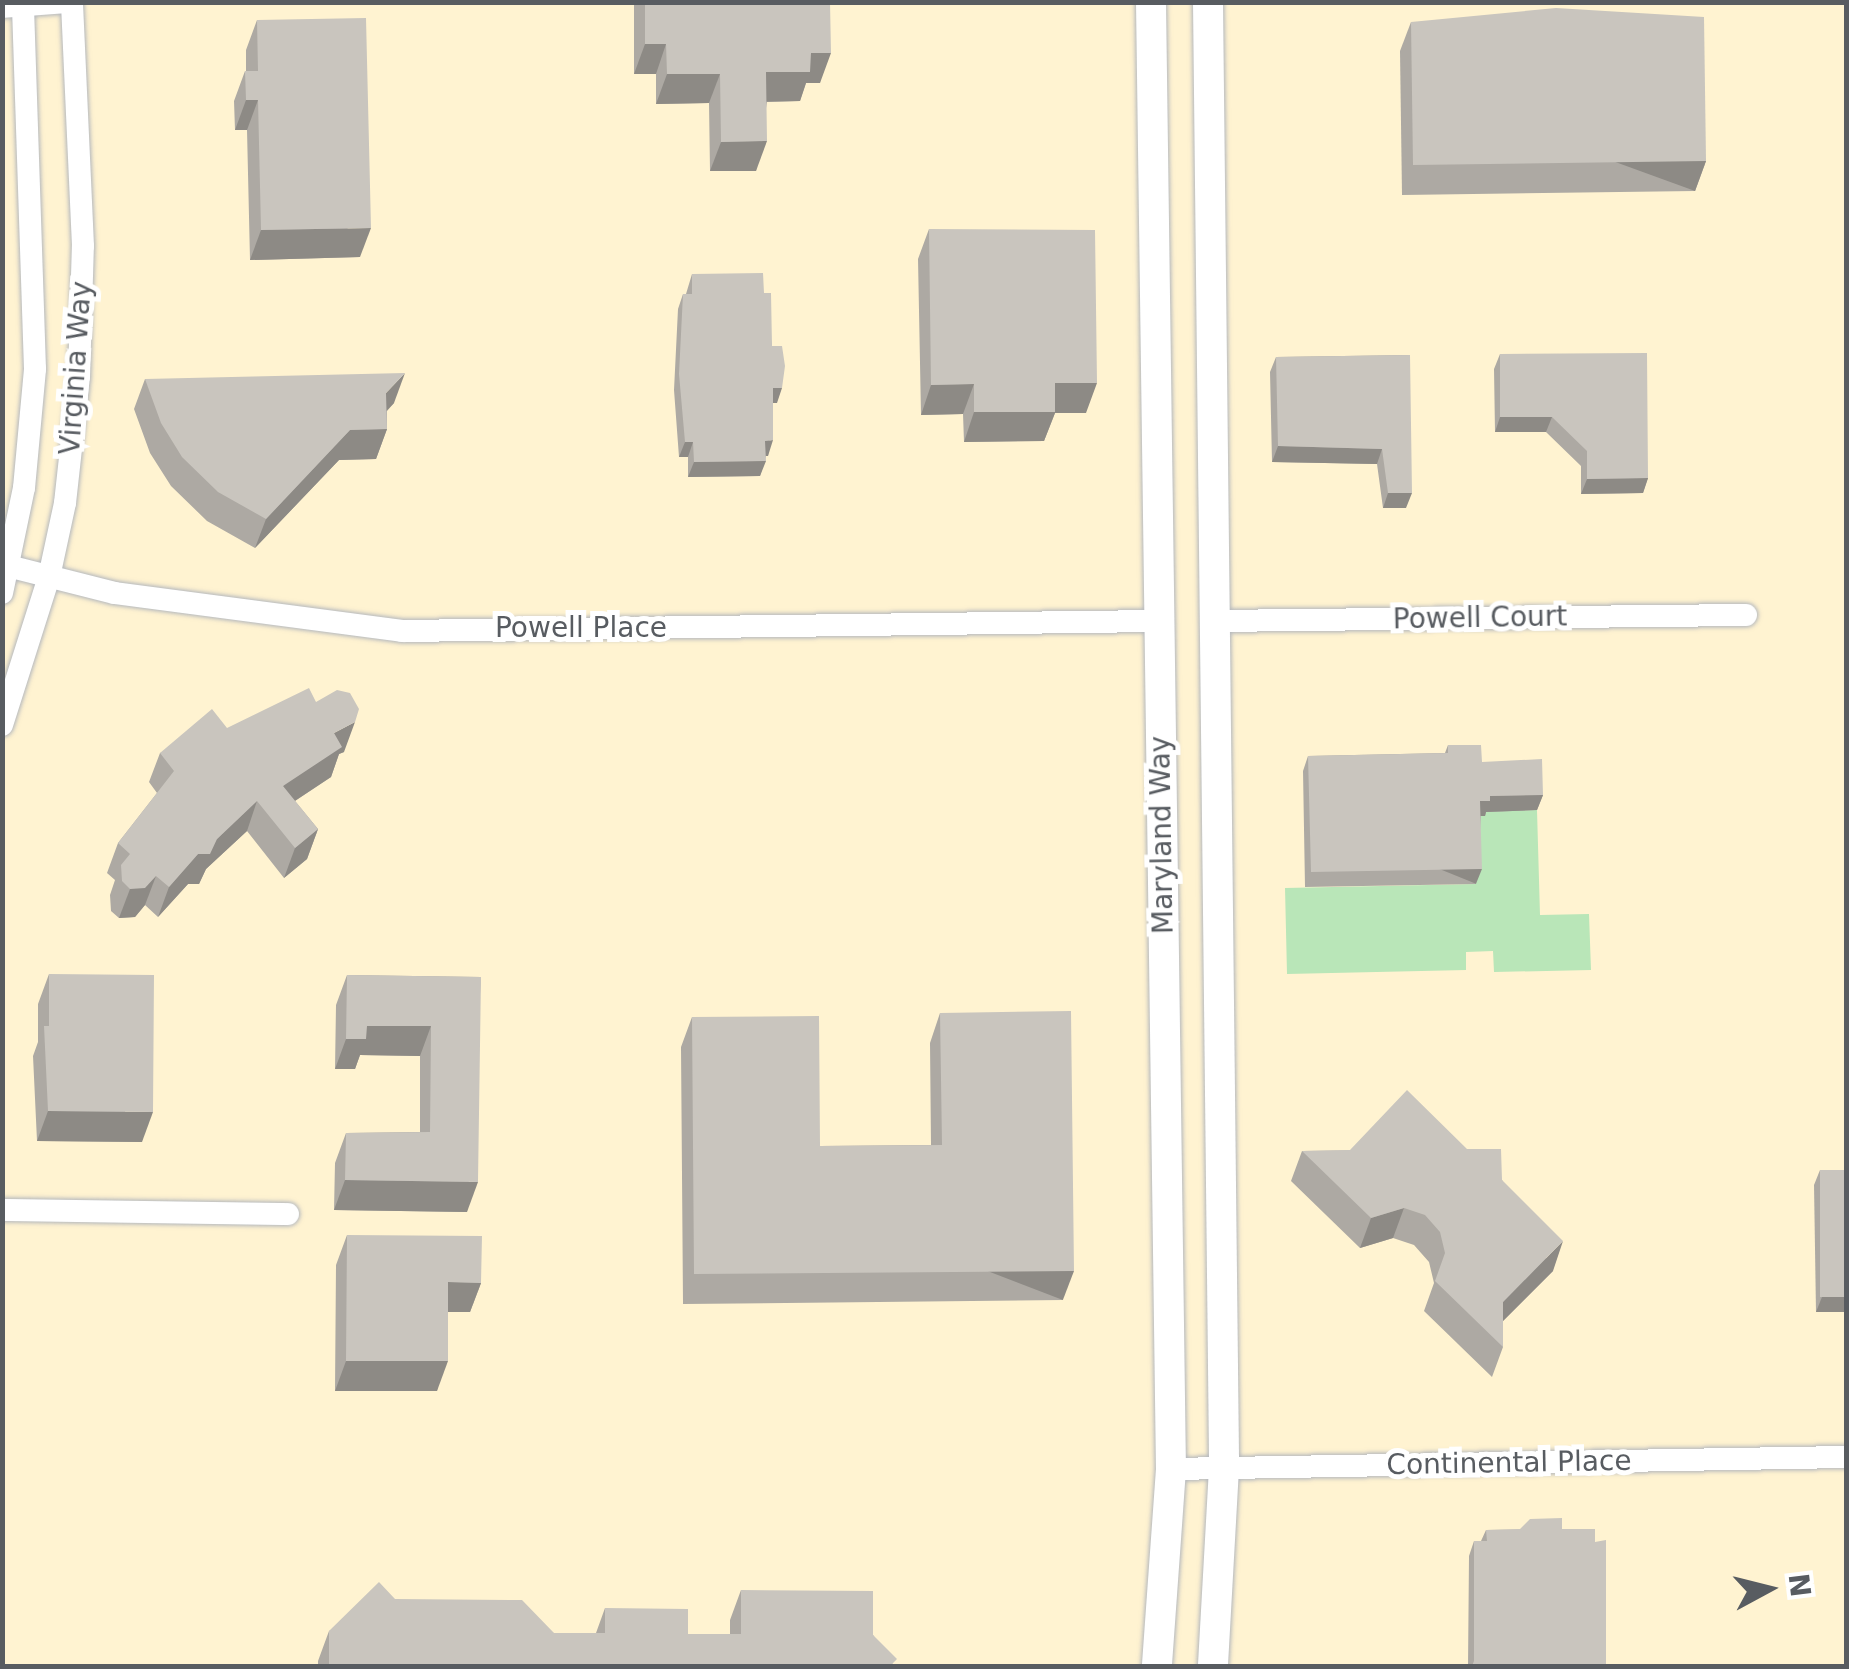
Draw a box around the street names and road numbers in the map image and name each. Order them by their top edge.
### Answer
street label: Virginia Way [53,280,99,456]
street label: Powell Court [1392,600,1568,636]
street label: Powell Place [495,611,667,645]
street label: Maryland Way [1143,736,1181,934]
street label: Continental Place [1386,1444,1632,1482]

